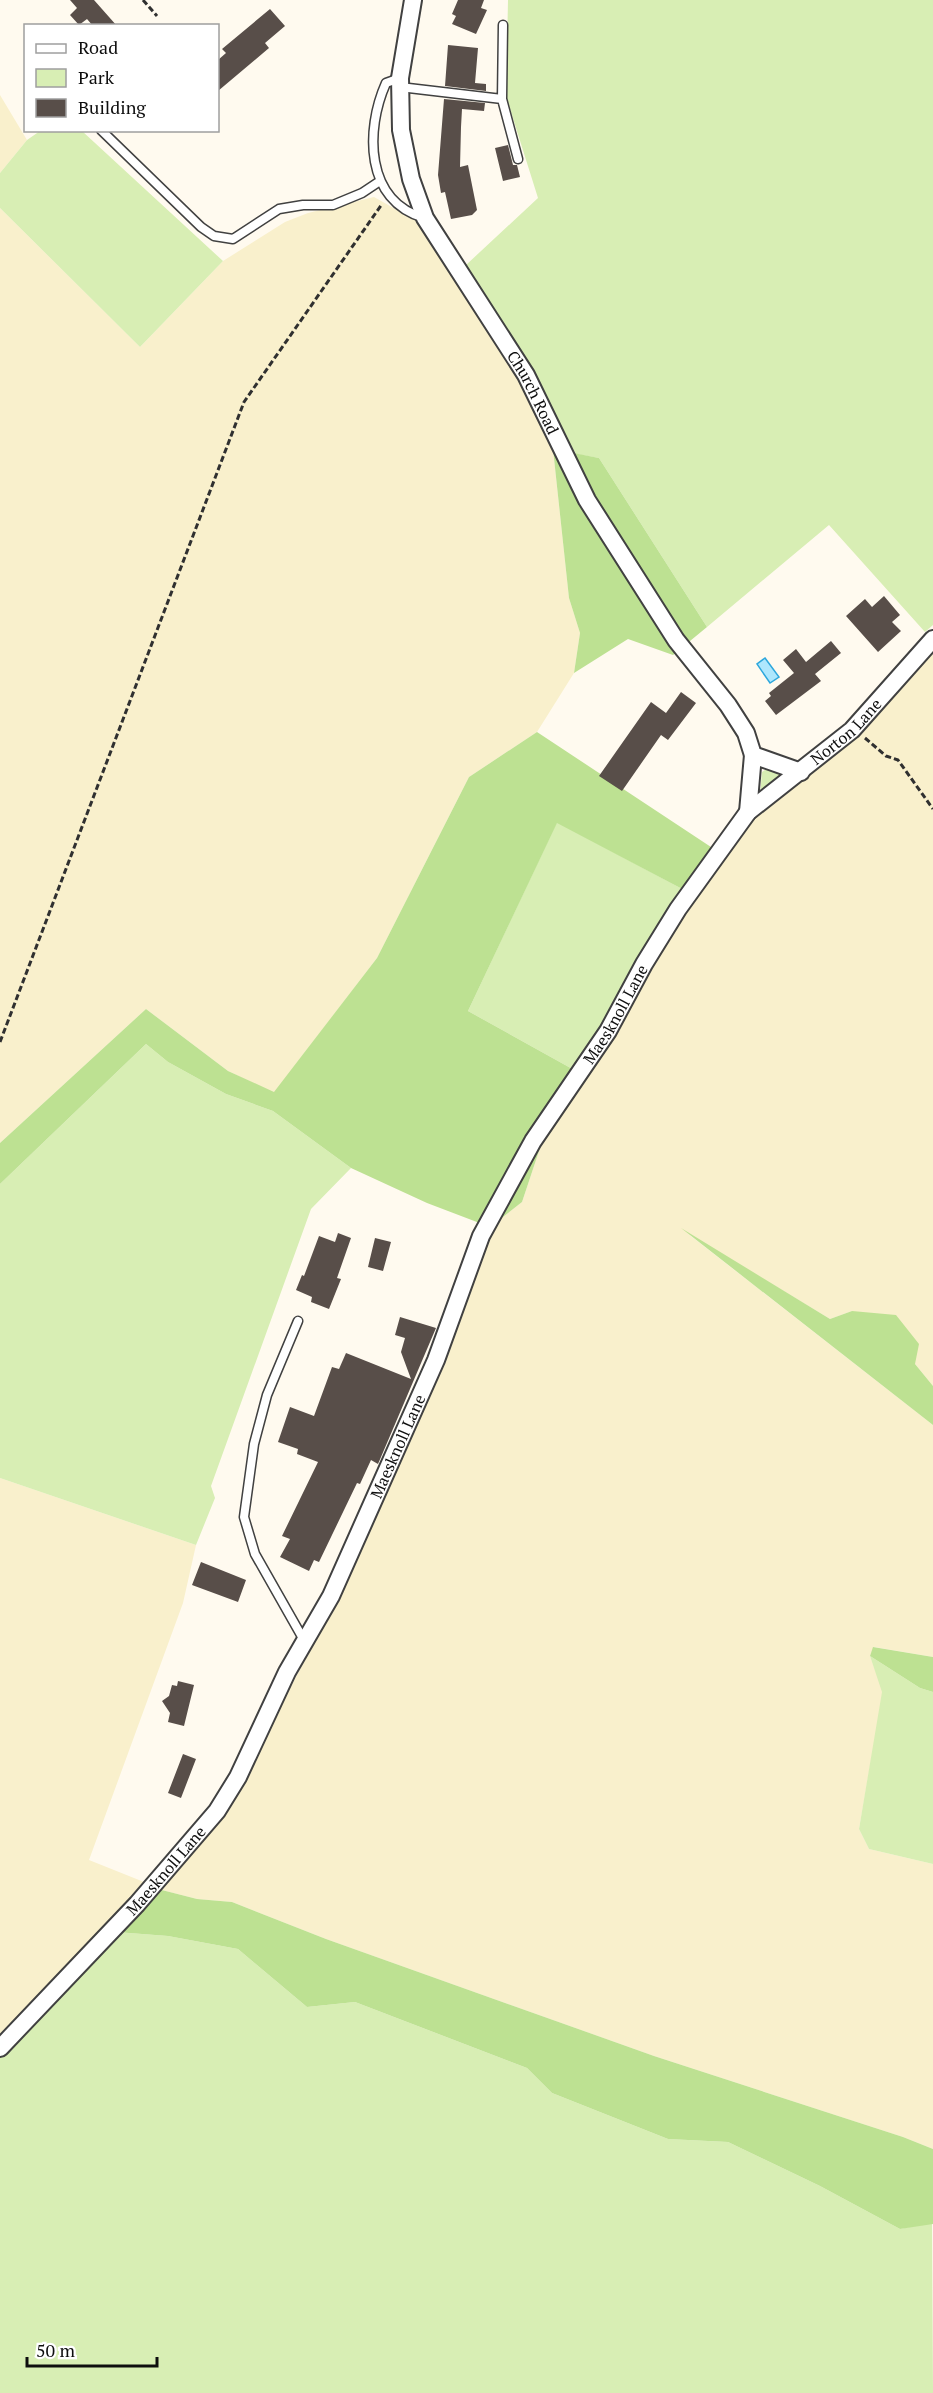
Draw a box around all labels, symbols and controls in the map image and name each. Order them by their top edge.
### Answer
legend [24,24,219,132]
text: Road [78,35,118,59]
text: Park [78,65,115,89]
text: Building [78,95,146,119]
street label: Church Road [502,346,564,438]
street label: Norton Lane [806,693,886,770]
street label: Maesknoll Lane [578,961,653,1068]
street label: Maesknoll Lane [365,1391,430,1502]
street label: Maesknoll Lane [121,1821,211,1920]
scale bar [27,2330,158,2368]
text: 50 m [36,2338,76,2362]

